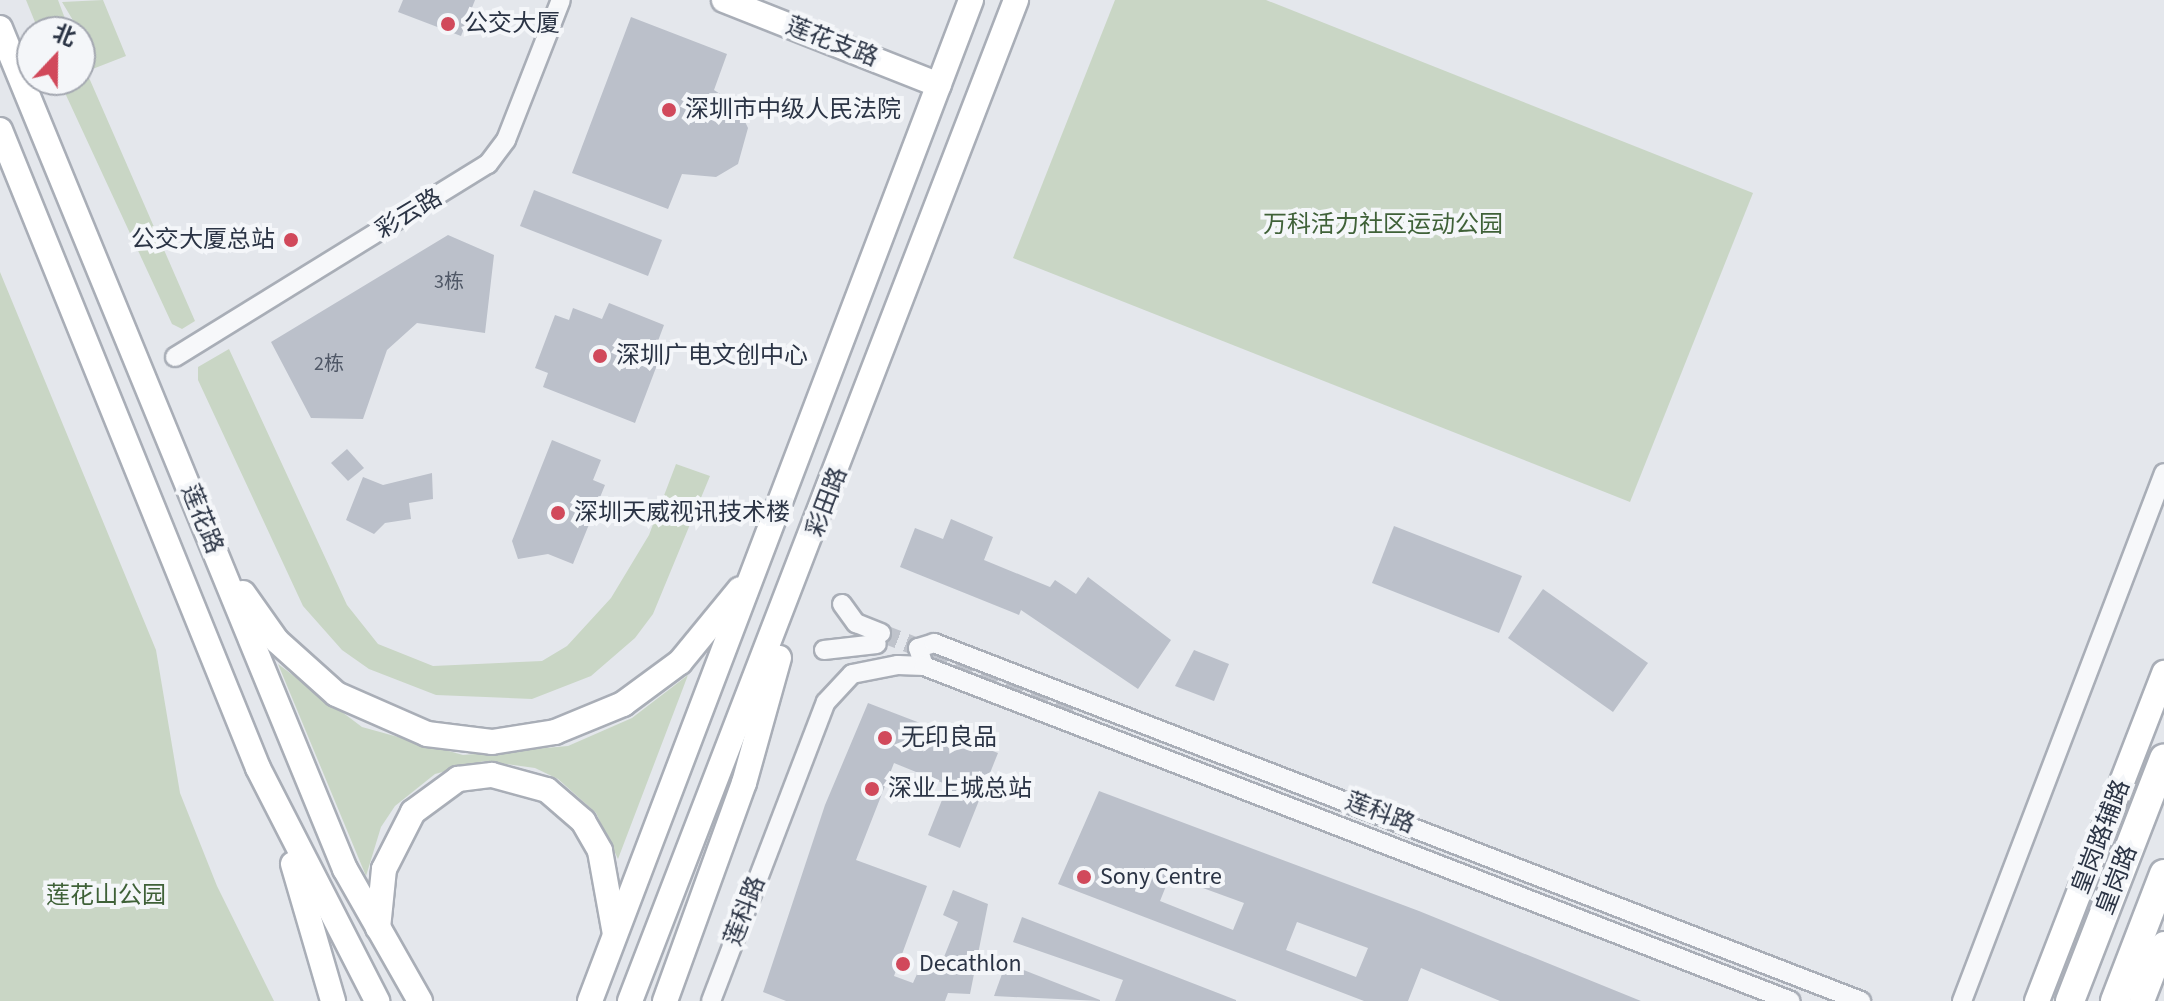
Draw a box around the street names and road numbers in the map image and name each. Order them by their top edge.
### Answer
street label: 莲花支路 [782,11,882,73]
street label: 彩云路 [371,183,447,245]
street label: 彩田路 [801,463,853,541]
street label: 莲花路 [175,480,229,558]
street label: 皇岗路辅路 [2066,776,2136,898]
street label: 莲科路 [1341,787,1419,839]
street label: 皇岗路 [2091,841,2143,919]
street label: 莲科路 [719,872,771,950]

